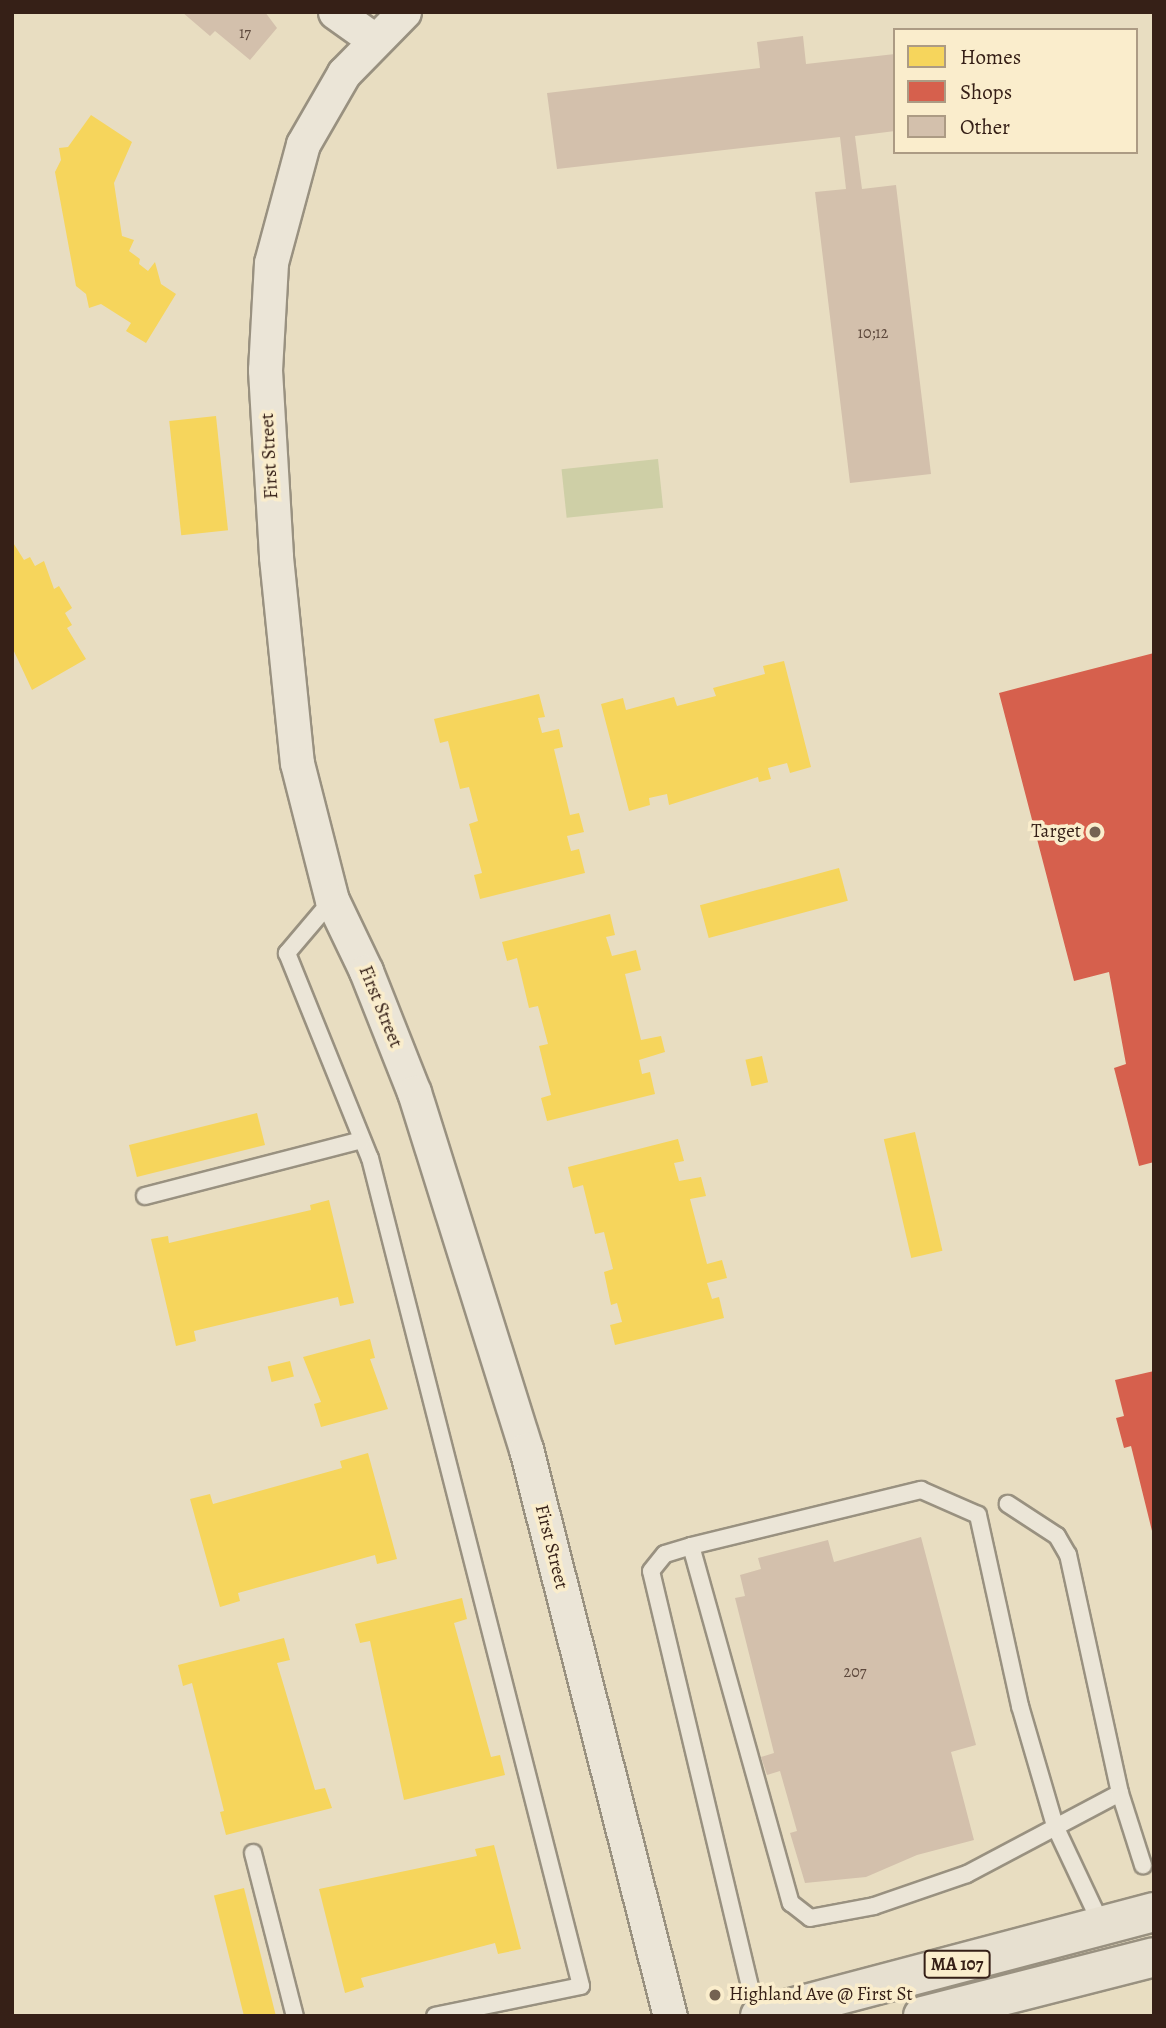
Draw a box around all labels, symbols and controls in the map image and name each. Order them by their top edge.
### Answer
house number: 17 [239,23,251,43]
legend [893,28,1138,154]
text: Homes [960,43,1021,71]
text: Shops [960,78,1012,106]
text: Other [960,113,1010,141]
house number: 10;12 [858,323,888,343]
street label: First Street [256,412,284,500]
place label: Target [1031,821,1081,843]
marker: Target [1087,824,1103,840]
street label: First Street [353,963,407,1051]
street label: First Street [529,1502,573,1592]
house number: 207 [844,1662,866,1682]
road number: MA 107 [922,1950,992,1978]
place label: Highland Ave @ First St [729,1984,913,2006]
marker: Highland Ave @ First St [707,1987,723,2003]

